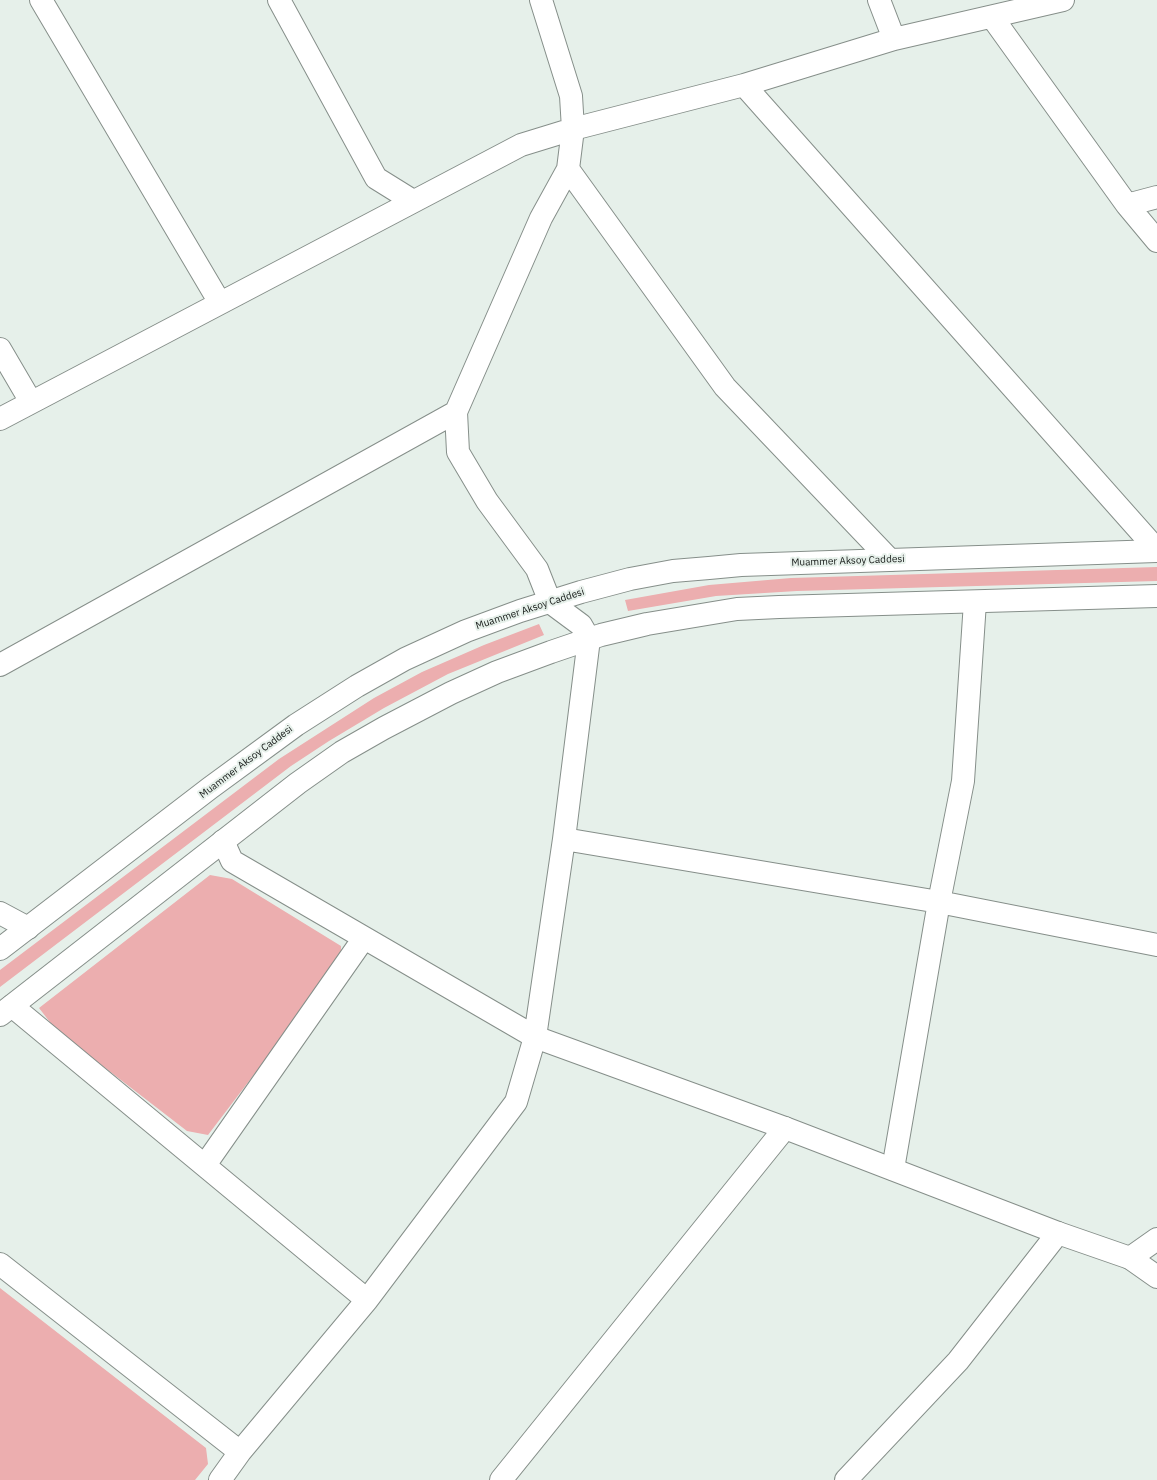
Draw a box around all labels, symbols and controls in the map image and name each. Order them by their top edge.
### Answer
street label: Muammer Aksoy Caddesi [791,553,905,569]
street label: Muammer Aksoy Caddesi [474,586,586,632]
street label: Muammer Aksoy Caddesi [197,723,295,801]

